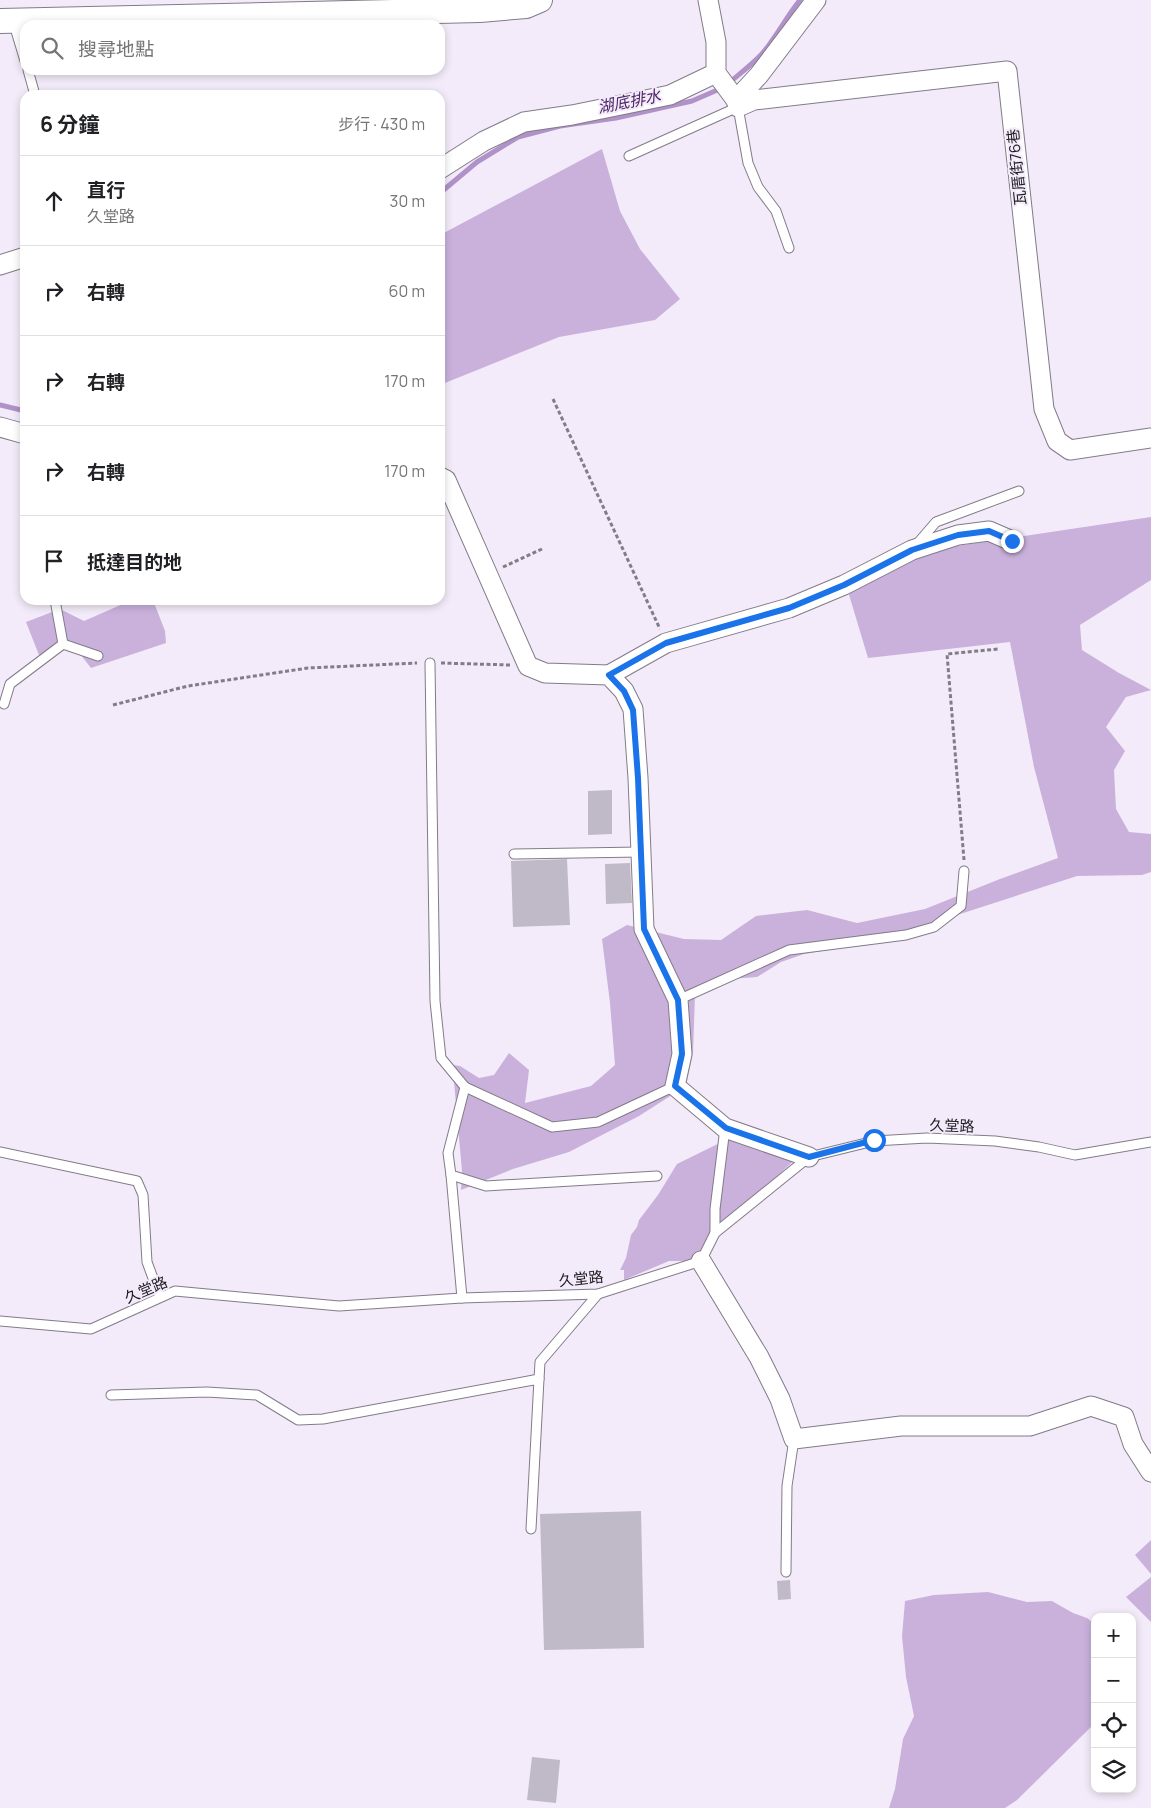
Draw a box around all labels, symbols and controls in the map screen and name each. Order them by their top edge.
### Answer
search box [20,20,445,75]
icon: search [38,34,66,62]
text: 搜尋地點 [78,36,154,62]
water label: 湖底排水 [595,84,663,118]
text: 6 分鐘 [40,110,99,138]
text: 步行 · 430 m [338,113,425,135]
street label: 瓦厝街76巷 [1002,128,1031,206]
text: 直行 [87,177,125,203]
icon: ahead [40,187,68,215]
text: 30 m [390,190,425,212]
text: 久堂路 [87,205,135,227]
icon: right [40,277,68,305]
text: 右轉 [87,279,125,305]
text: 60 m [389,280,425,302]
icon: right [40,367,68,395]
text: 右轉 [87,369,125,395]
text: 170 m [384,370,425,392]
icon: right [40,457,68,485]
text: 右轉 [87,459,125,485]
text: 170 m [384,460,425,482]
route end [1001,530,1024,553]
icon: arrive [40,547,68,575]
text: 抵達目的地 [87,549,182,575]
street label: 久堂路 [929,1114,975,1137]
route start [863,1129,886,1152]
street label: 久堂路 [557,1266,604,1291]
street label: 久堂路 [121,1271,171,1308]
map controls [1091,1613,1136,1793]
button: + [1091,1613,1136,1658]
button: − [1091,1658,1136,1703]
button: locate [1091,1703,1136,1748]
button: layers [1091,1748,1136,1793]

